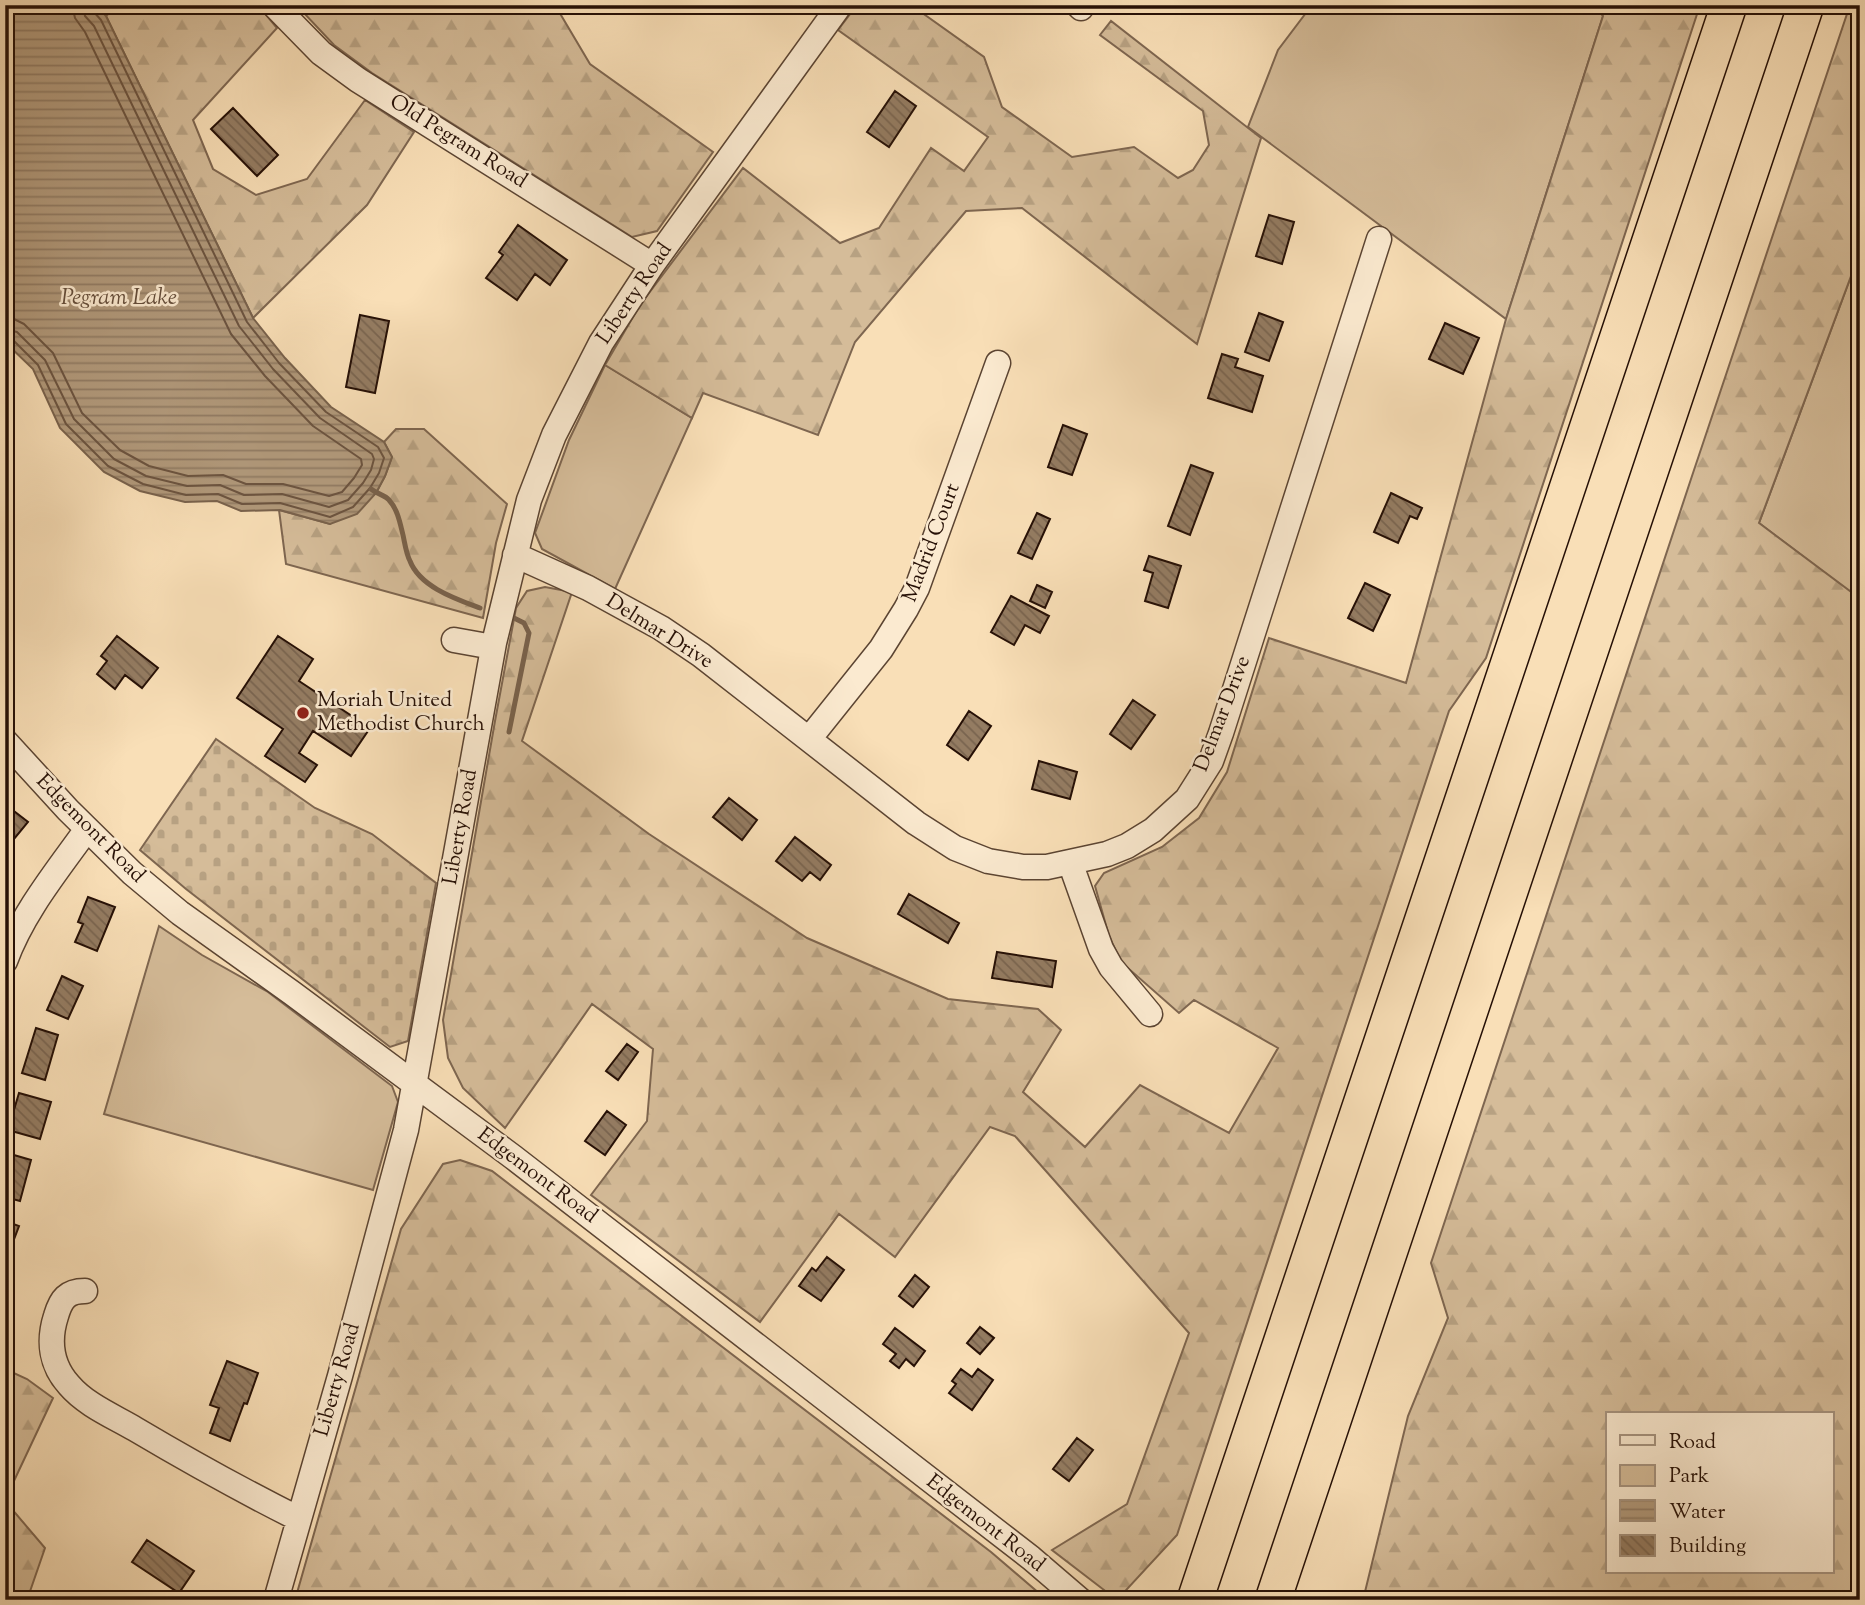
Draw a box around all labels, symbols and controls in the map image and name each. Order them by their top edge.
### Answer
street label: Old Pegram Road [383,88,533,197]
street label: Liberty Road [590,237,680,351]
water label: Pegram Lake [61,282,177,315]
street label: Madrid Court [896,479,968,607]
street label: Delmar Drive [599,587,719,677]
street label: Delmar Drive [1187,652,1259,776]
place label: Moriah United Methodist Church [317,686,485,740]
marker: Moriah United Methodist Church [295,705,311,721]
street label: Edgemont Road [28,767,152,891]
street label: Liberty Road [436,767,486,887]
street label: Edgemont Road [470,1121,604,1231]
street label: Liberty Road [307,1320,369,1440]
legend [1606,1412,1834,1574]
text: Road [1669,1428,1716,1458]
text: Park [1669,1462,1710,1492]
street label: Edgemont Road [919,1468,1051,1580]
text: Water [1669,1498,1726,1528]
text: Building [1669,1532,1746,1562]

